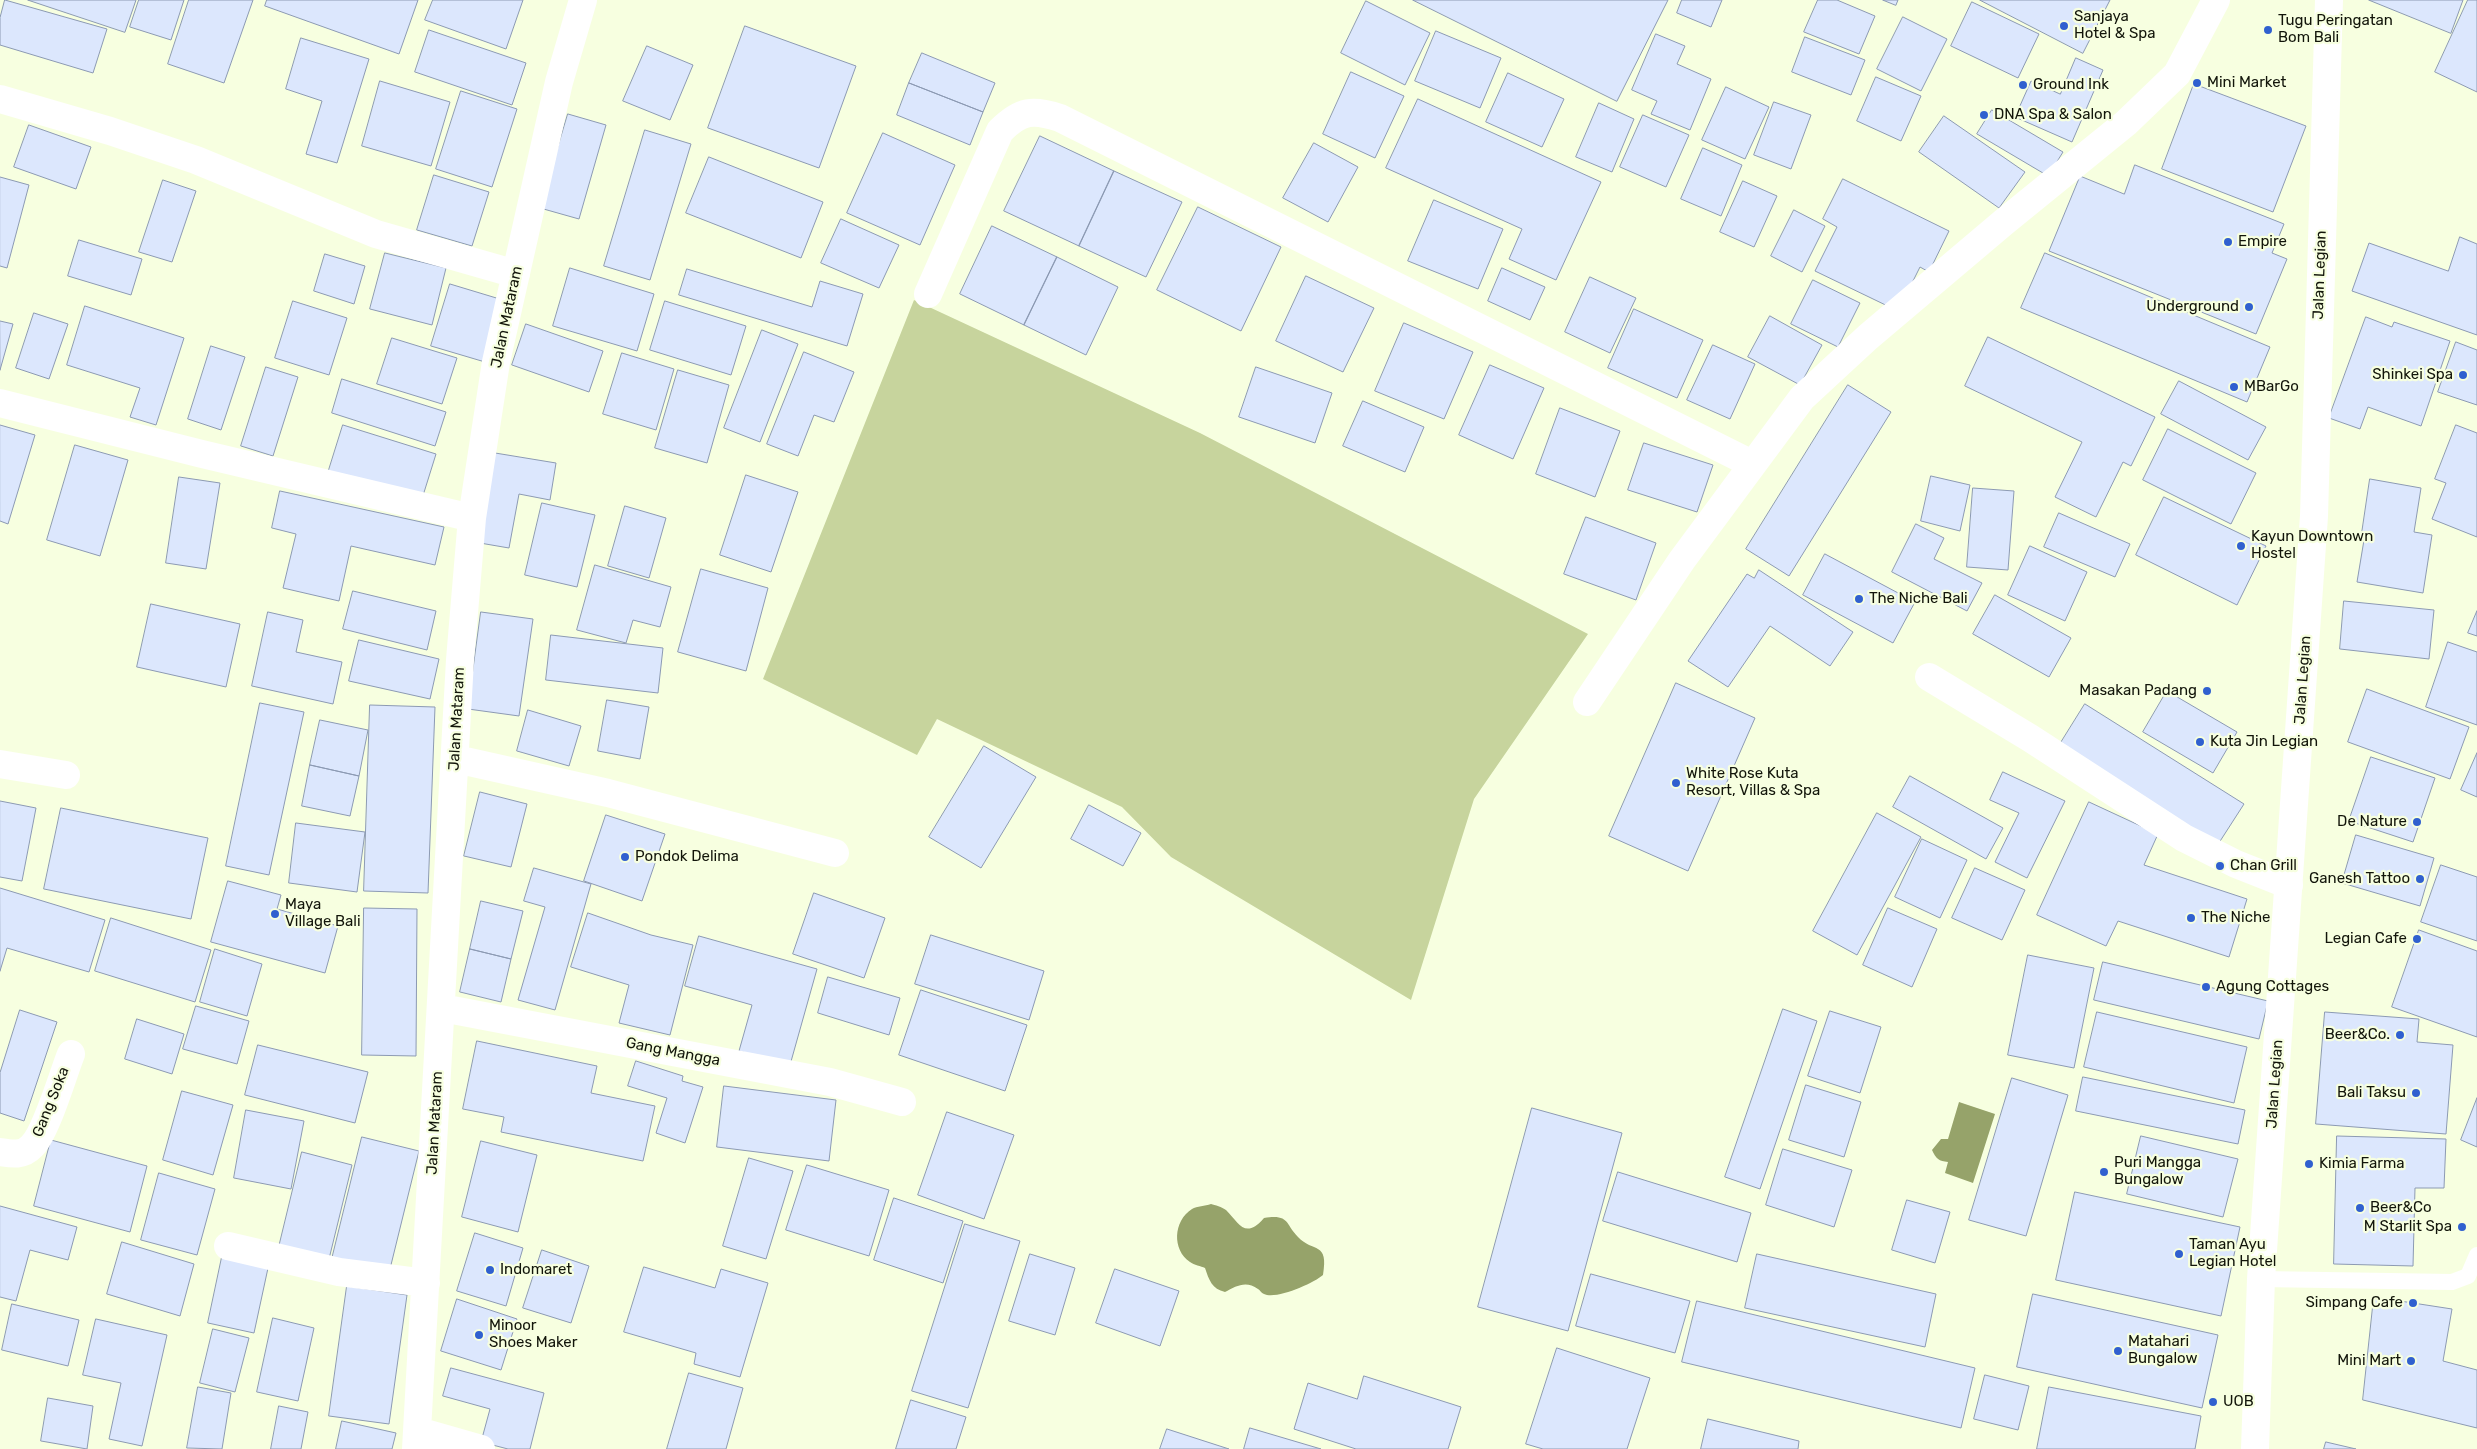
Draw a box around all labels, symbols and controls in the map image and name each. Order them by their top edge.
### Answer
place label: Sanjaya Hotel & Spa [2074,8,2155,43]
place label: Tugu Peringatan Bom Bali [2278,12,2393,47]
marker: Sanjaya Hotel & Spa [2058,20,2070,32]
marker: Tugu Peringatan Bom Bali [2262,24,2274,36]
place label: Mini Market [2207,74,2286,92]
place label: Ground Ink [2033,76,2109,94]
marker: Mini Market [2191,77,2203,89]
marker: Ground Ink [2017,79,2029,91]
place label: DNA Spa & Salon [1994,106,2112,124]
marker: DNA Spa & Salon [1978,109,1990,121]
street label: Jalan Legian [2309,230,2331,320]
place label: Empire [2238,233,2287,251]
marker: Empire [2222,236,2234,248]
street label: Jalan Mataram [487,264,527,370]
place label: Underground [2146,298,2239,316]
marker: Underground [2243,301,2255,313]
place label: Shinkei Spa [2372,366,2453,384]
marker: Shinkei Spa [2457,369,2469,381]
place label: MBarGo [2244,378,2299,396]
marker: MBarGo [2228,381,2240,393]
place label: Kayun Downtown Hostel [2251,528,2373,563]
marker: Kayun Downtown Hostel [2235,540,2247,552]
place label: The Niche Bali [1869,590,1968,608]
marker: The Niche Bali [1853,593,1865,605]
street label: Jalan Legian [2291,635,2315,725]
street label: Jalan Mataram [445,667,469,771]
place label: Masakan Padang [2079,682,2197,700]
marker: Masakan Padang [2201,685,2213,697]
place label: Kuta Jin Legian [2210,733,2318,751]
marker: Kuta Jin Legian [2194,736,2206,748]
place label: White Rose Kuta Resort, Villas & Spa [1686,765,1820,800]
marker: White Rose Kuta Resort, Villas & Spa [1670,777,1682,789]
place label: De Nature [2337,813,2407,831]
marker: De Nature [2411,816,2423,828]
place label: Pondok Delima [635,848,739,866]
marker: Pondok Delima [619,851,631,863]
place label: Chan Grill [2230,857,2297,875]
marker: Chan Grill [2214,860,2226,872]
place label: Ganesh Tattoo [2309,870,2410,888]
marker: Ganesh Tattoo [2414,873,2426,885]
place label: Maya Village Bali [285,896,361,931]
marker: Maya Village Bali [269,908,281,920]
place label: The Niche [2201,909,2270,927]
marker: The Niche [2185,912,2197,924]
place label: Legian Cafe [2324,930,2407,948]
marker: Legian Cafe [2411,933,2423,945]
place label: Agung Cottages [2216,978,2329,996]
marker: Agung Cottages [2200,981,2212,993]
place label: Beer&Co. [2325,1026,2390,1044]
marker: Beer&Co. [2394,1029,2406,1041]
street label: Gang Mangga [624,1034,722,1070]
street label: Jalan Legian [2263,1039,2287,1129]
street label: Gang Soka [29,1064,73,1140]
street label: Jalan Mataram [423,1071,447,1175]
place label: Bali Taksu [2337,1084,2406,1102]
marker: Bali Taksu [2410,1087,2422,1099]
place label: Puri Mangga Bungalow [2114,1154,2201,1189]
place label: Kimia Farma [2319,1155,2404,1173]
marker: Kimia Farma [2303,1158,2315,1170]
marker: Puri Mangga Bungalow [2098,1166,2110,1178]
place label: Beer&Co [2370,1199,2432,1217]
marker: Beer&Co [2354,1202,2366,1214]
place label: M Starlit Spa [2364,1218,2452,1236]
marker: M Starlit Spa [2456,1221,2468,1233]
place label: Taman Ayu Legian Hotel [2189,1236,2276,1271]
marker: Taman Ayu Legian Hotel [2173,1248,2185,1260]
place label: Indomaret [500,1261,572,1279]
marker: Indomaret [484,1264,496,1276]
place label: Simpang Cafe [2306,1294,2403,1312]
marker: Simpang Cafe [2407,1297,2419,1309]
place label: Minoor Shoes Maker [489,1317,577,1352]
marker: Minoor Shoes Maker [473,1329,485,1341]
place label: Matahari Bungalow [2128,1333,2197,1368]
marker: Matahari Bungalow [2112,1345,2124,1357]
place label: Mini Mart [2337,1352,2401,1370]
marker: Mini Mart [2405,1355,2417,1367]
place label: UOB [2223,1393,2254,1411]
marker: UOB [2207,1396,2219,1408]

